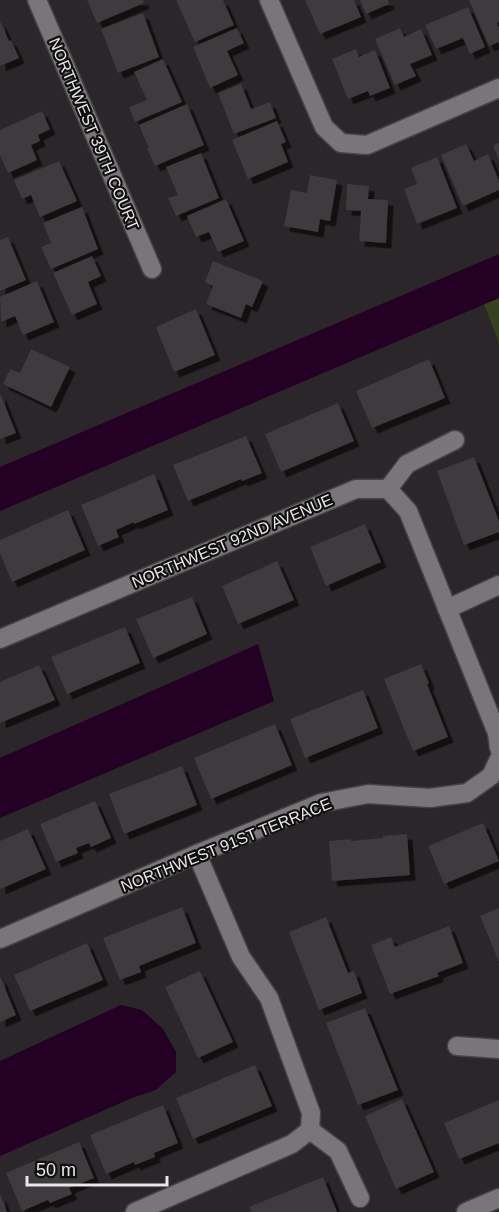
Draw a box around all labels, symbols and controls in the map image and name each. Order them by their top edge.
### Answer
street label: NORTHWEST 39TH COURT [46,35,142,233]
street label: NORTHWEST 92ND AVENUE [129,491,335,591]
street label: NORTHWEST 91ST TERRACE [118,795,334,895]
scale bar [27,1149,166,1187]
text: 50 m [36,1160,76,1180]

